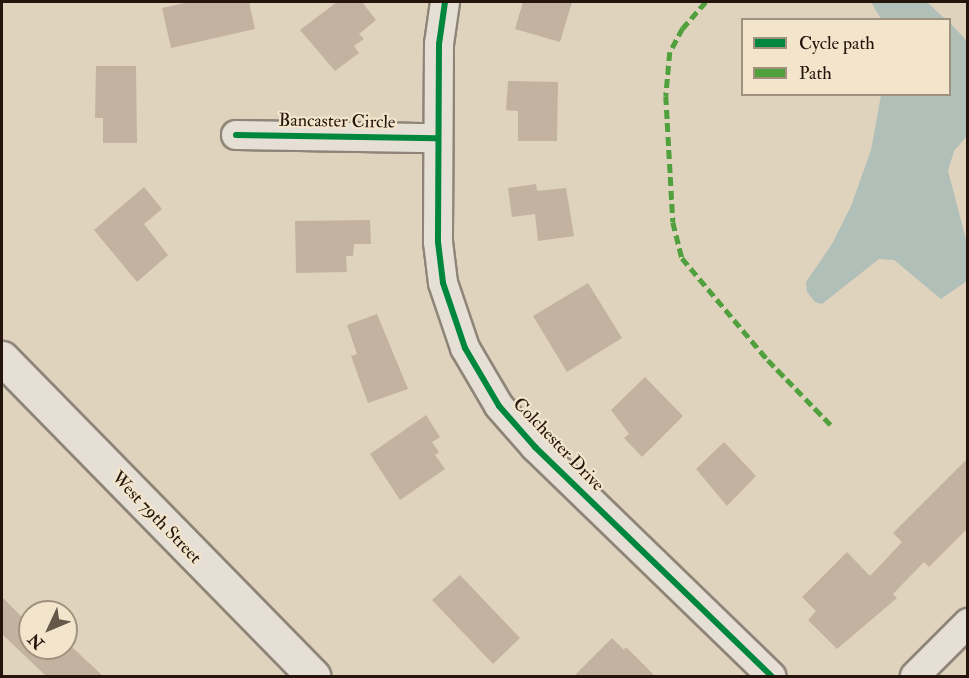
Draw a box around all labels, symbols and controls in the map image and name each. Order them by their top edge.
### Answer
legend [741,18,951,96]
text: Cycle path [799,32,875,55]
text: Path [799,62,832,85]
street label: Bancaster Circle [278,110,396,134]
street label: Colchester Drive [508,394,608,496]
street label: West 79th Street [107,467,205,569]
north arrow [18,600,78,660]
text: N [24,629,49,653]

